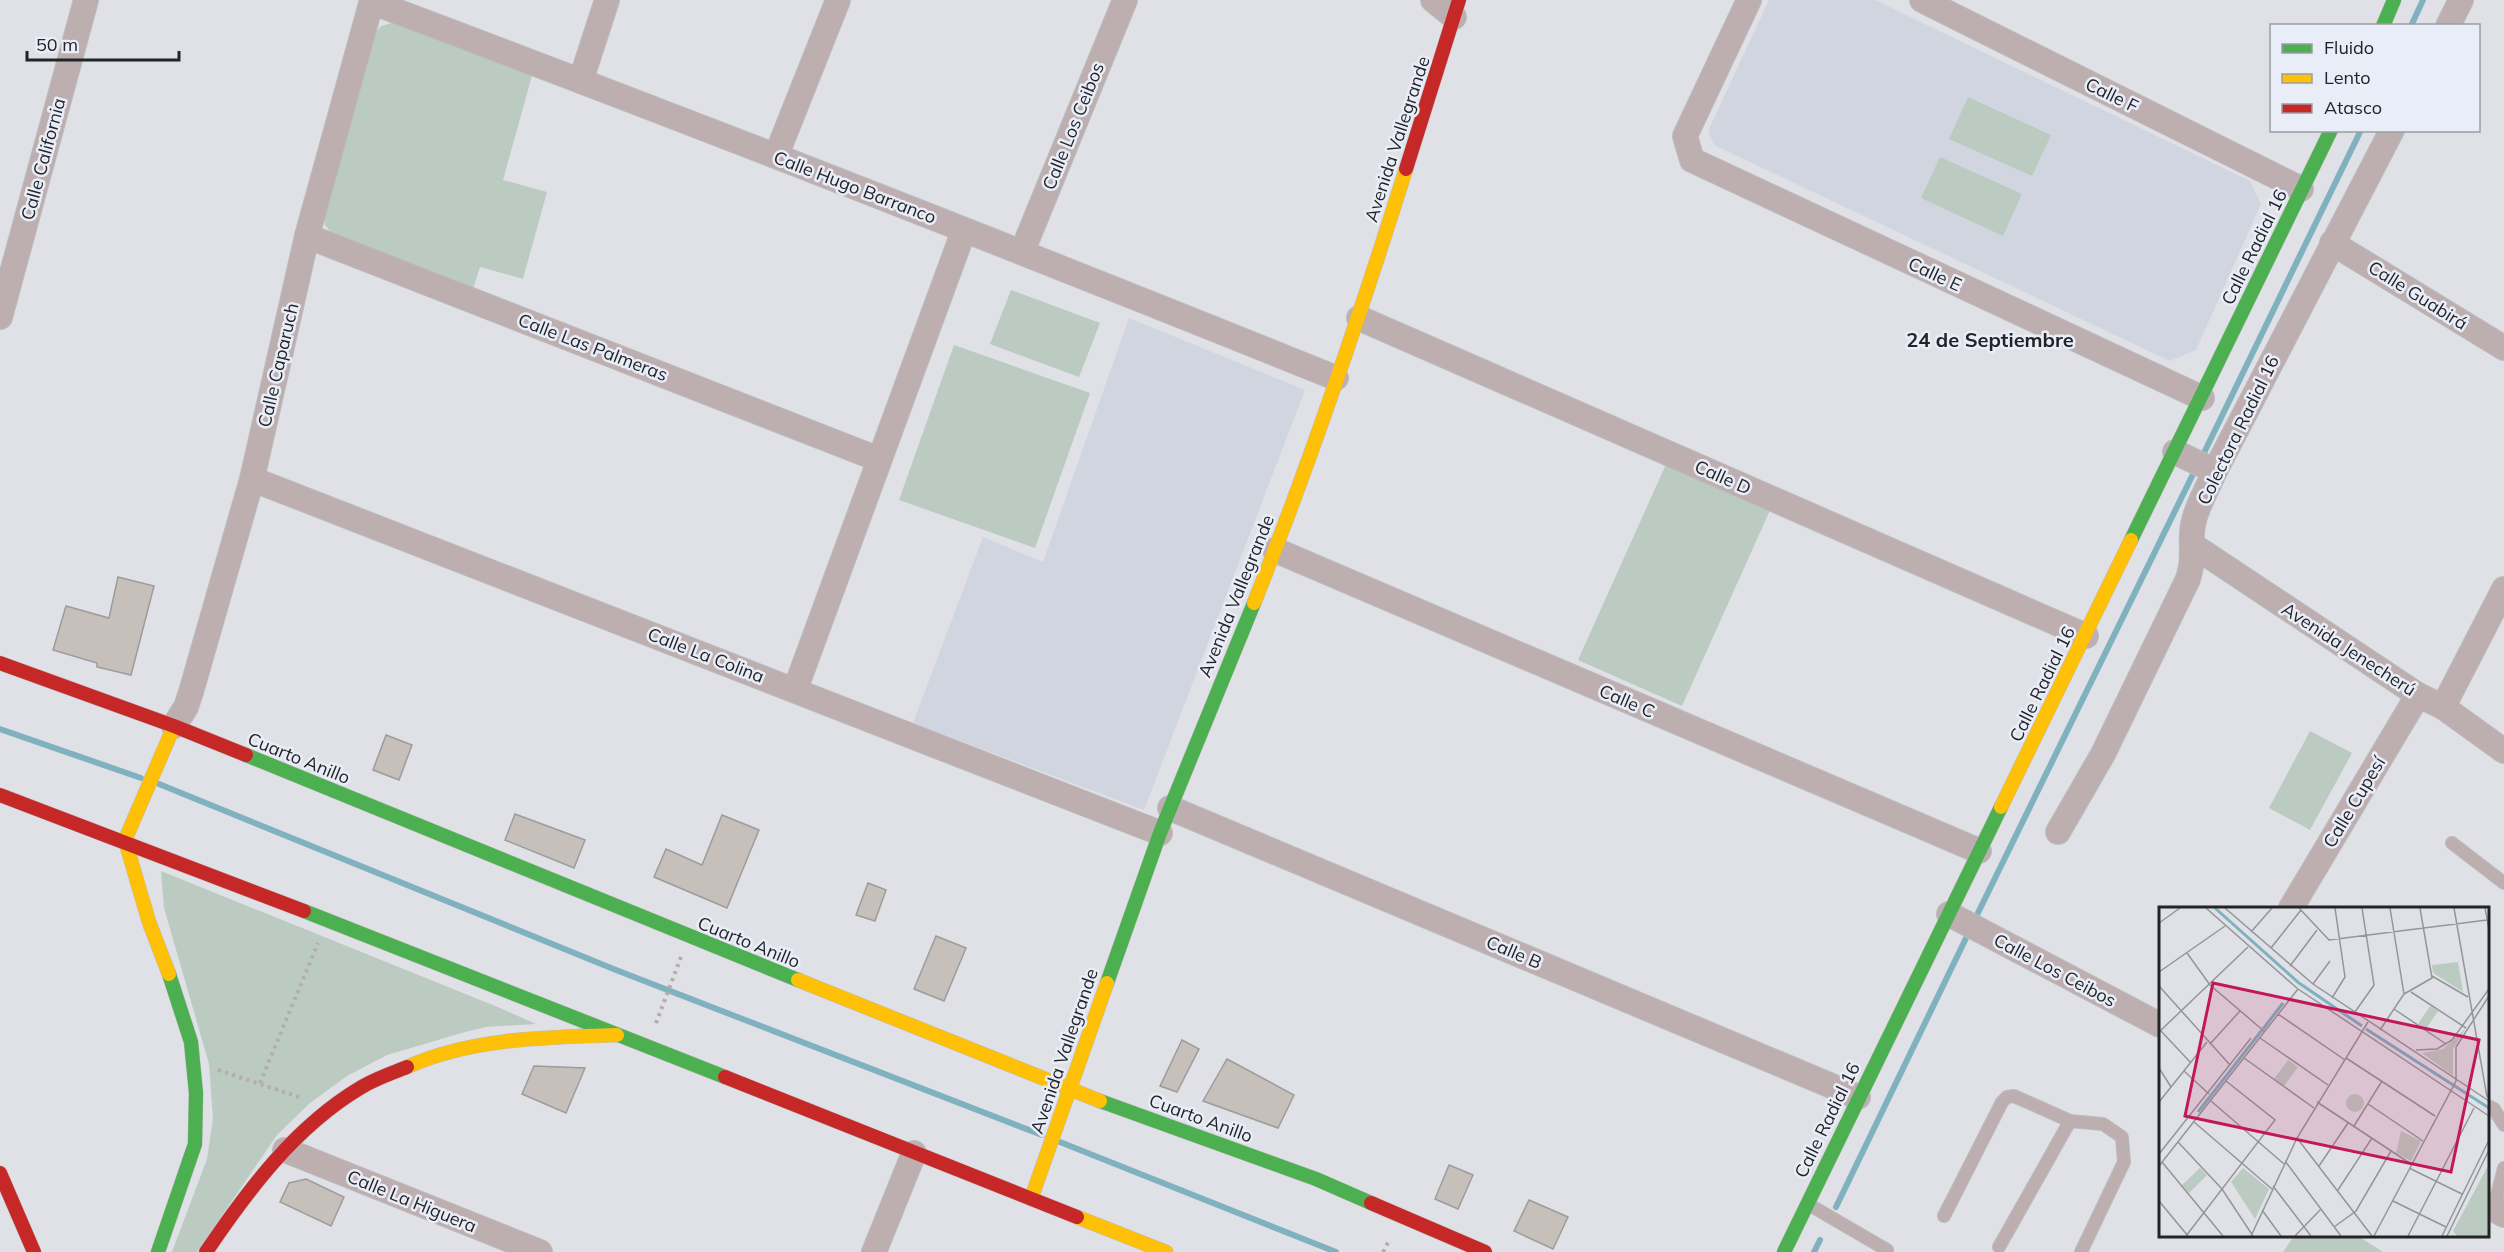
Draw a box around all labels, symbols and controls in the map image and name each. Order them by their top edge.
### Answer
scale bar [27,24,178,62]
legend [2270,24,2480,132]
text: 50 m [36,33,78,56]
text: Fluido [2324,36,2374,59]
street label: Avenida Vallegrande [1359,53,1435,225]
street label: Calle Los Ceibos [1037,59,1109,193]
text: Lento [2324,66,2371,89]
street label: Calle F [2082,72,2142,118]
street label: Calle California [16,95,70,223]
text: Atasco [2324,96,2382,119]
street label: Calle Hugo Barranco [770,145,940,229]
street label: Calle Radial 16 [2216,186,2292,308]
street label: Calle E [1905,252,1965,296]
street label: Calle Guabirá [2364,255,2472,335]
street label: Calle Caparuch [253,301,303,429]
street label: Calle Las Palmeras [515,308,671,386]
district label: 24 de Septiembre [1906,327,2074,352]
street label: Colectora Radial 16 [2192,352,2284,508]
street label: Calle D [1691,454,1755,500]
street label: Avenida Vallegrande [1193,511,1279,681]
street label: Avenida Jenecherú [2278,597,2420,701]
street label: Calle La Colina [644,622,768,688]
street label: Calle Radial 16 [2004,623,2080,745]
street label: Calle C [1596,679,1658,723]
street label: Cuarto Anillo [244,727,354,789]
street label: Calle Cupesí [2318,751,2391,852]
inset map [2159,907,2489,1237]
street label: Cuarto Anillo [694,911,804,973]
street label: Calle Los Ceibos [1990,928,2120,1012]
street label: Calle B [1483,930,1545,974]
street label: Avenida Vallegrande [1025,965,1103,1137]
street label: Calle Radial 16 [1789,1059,1865,1181]
street label: Cuarto Anillo [1146,1089,1256,1147]
street label: Calle La Higuera [344,1165,480,1237]

